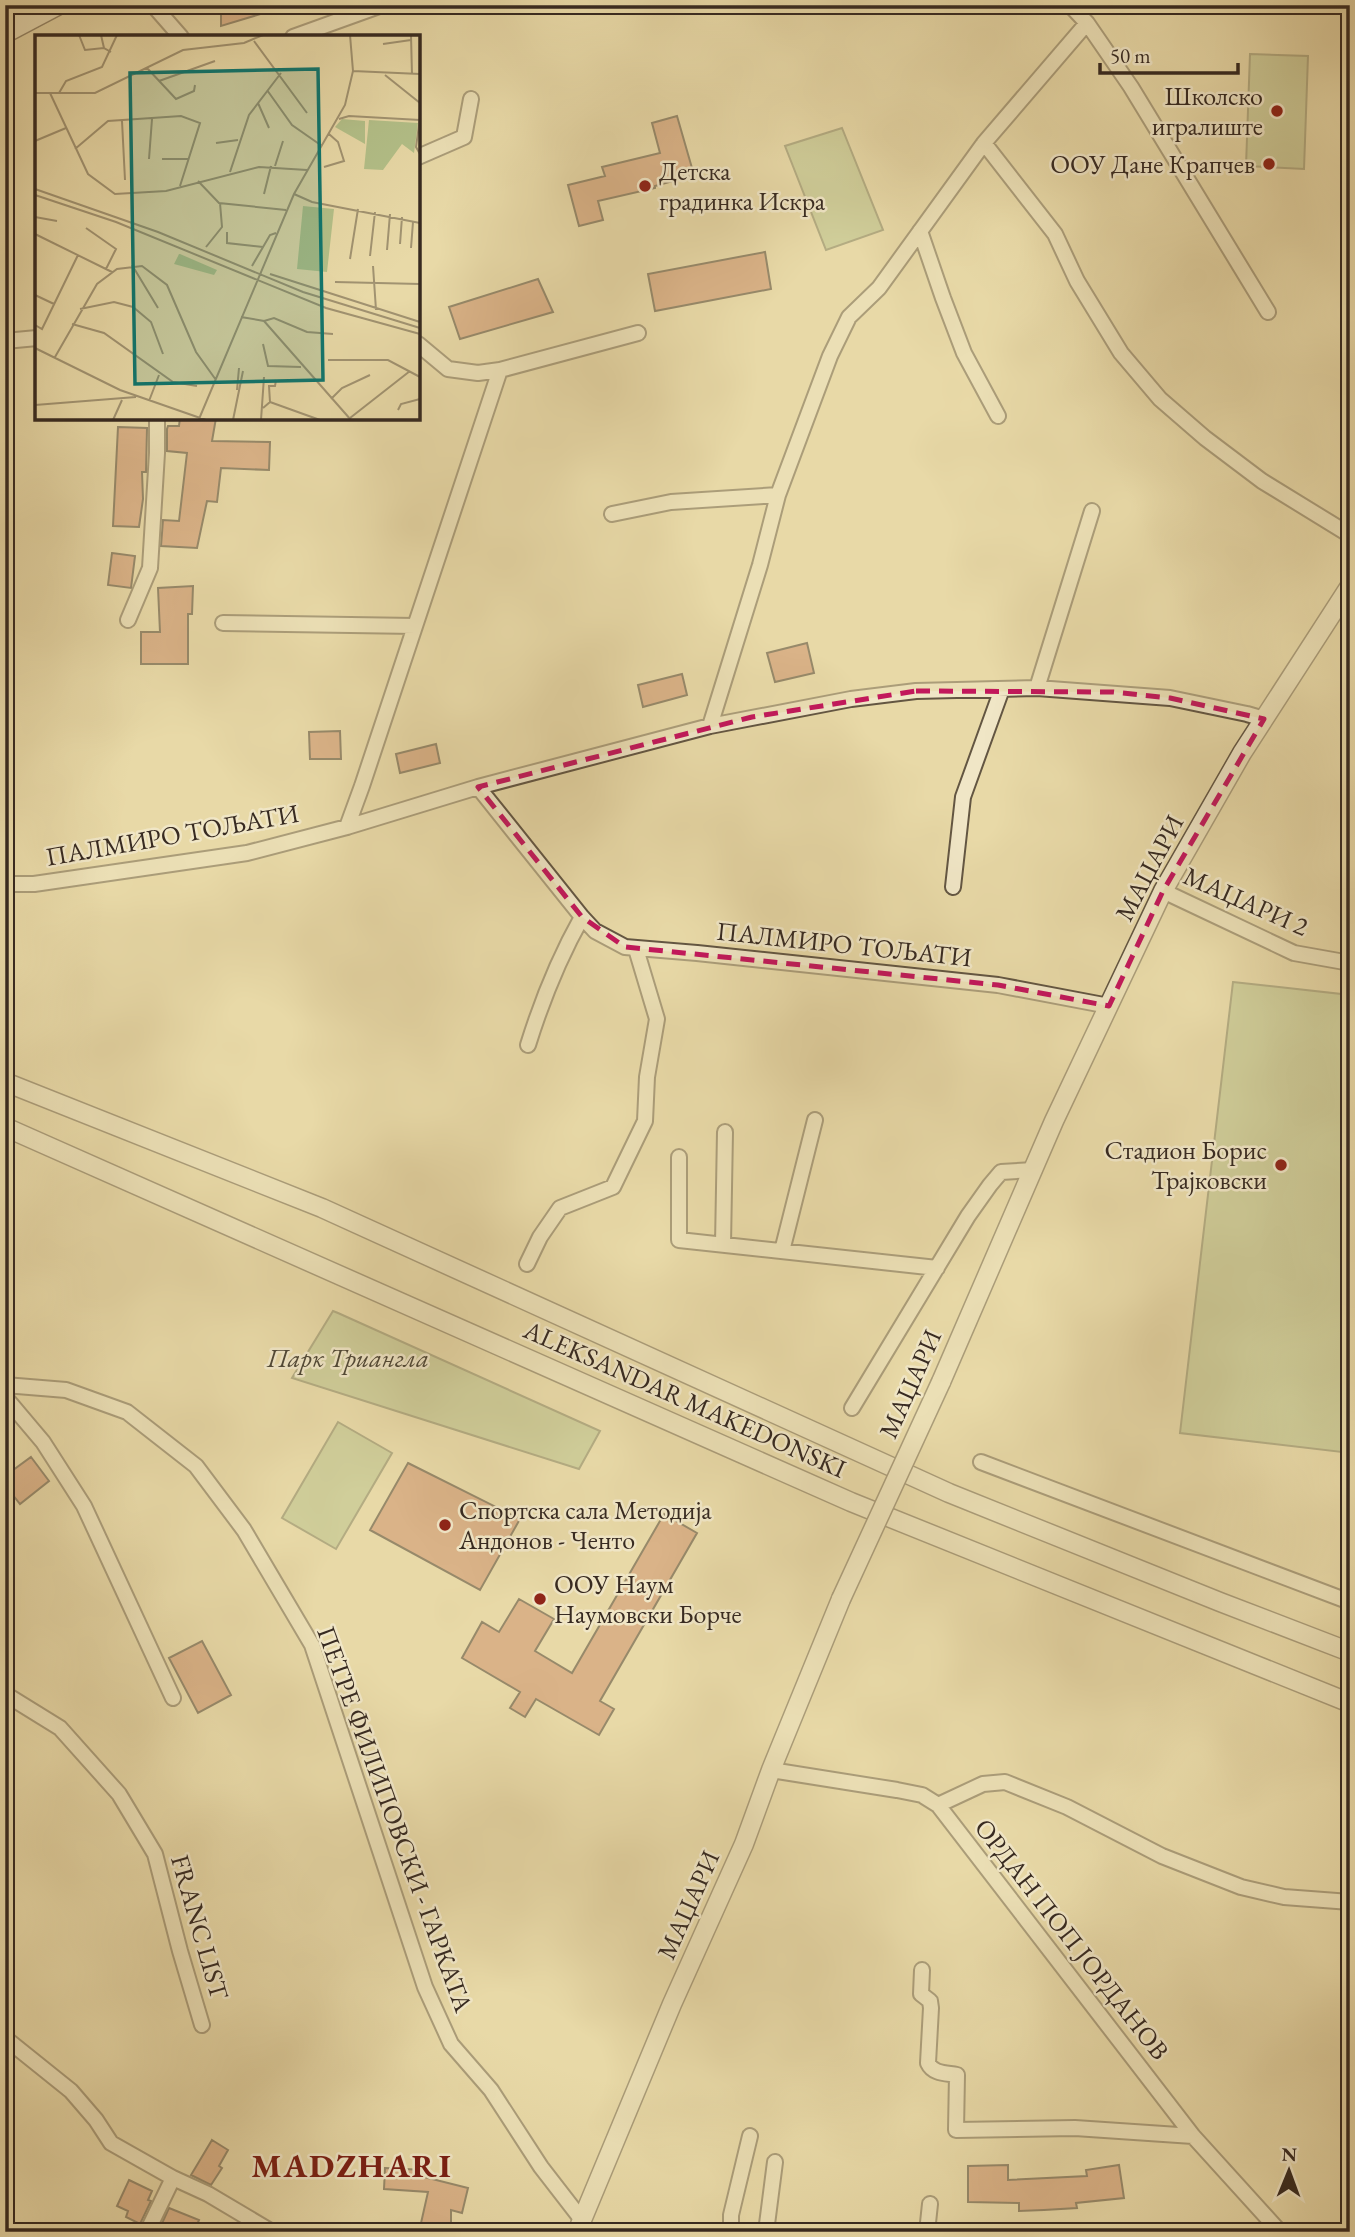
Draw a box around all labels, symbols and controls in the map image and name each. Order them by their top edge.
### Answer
scale bar [1100,32,1238,76]
inset map [35,35,420,420]
text: 50 m [1110,42,1151,69]
place label: Школско игралиште [1152,79,1263,143]
marker: Школско игралиште [1269,103,1285,119]
place label: ООУ Дане Крапчев [1050,147,1255,181]
place label: Детска градинка Искра [659,154,826,218]
marker: ООУ Дане Крапчев [1261,156,1277,172]
marker: Детска градинка Искра [637,178,653,194]
street label: ПАЛМИРО ТОЉАТИ [43,796,301,874]
street label: МАЏАРИ [1107,809,1191,927]
street label: МАЏАРИ 2 [1178,858,1314,944]
street label: ПАЛМИРО ТОЉАТИ [715,914,973,974]
place label: Стадион Борис Трајковски [1104,1133,1267,1197]
marker: Стадион Борис Трајковски [1273,1157,1289,1173]
street label: ALEKSANDAR MAKEDONSKI [518,1312,852,1486]
street label: МАЏАРИ [871,1324,949,1444]
park label: Парк Триангла [266,1341,429,1375]
place label: Спортска сала Методија Андонов - Ченто [458,1493,712,1557]
marker: Спортска сала Методија Андонов - Ченто [437,1517,453,1533]
place label: ООУ Наум Наумовски Борче [554,1567,742,1631]
marker: ООУ Наум Наумовски Борче [532,1591,548,1607]
street label: ПЕТРЕ ФИЛИПОВСКИ - ГАРКАТА [309,1621,481,2017]
street label: ОРДАН ПОП ЈОРДАНОВ [967,1811,1177,2067]
street label: МАЏАРИ [649,1845,727,1965]
street label: FRANC LIST [163,1851,237,2004]
north arrow [1254,2136,1324,2206]
text: N [1281,2142,1298,2167]
district label: MADZHARI [251,2144,453,2187]

